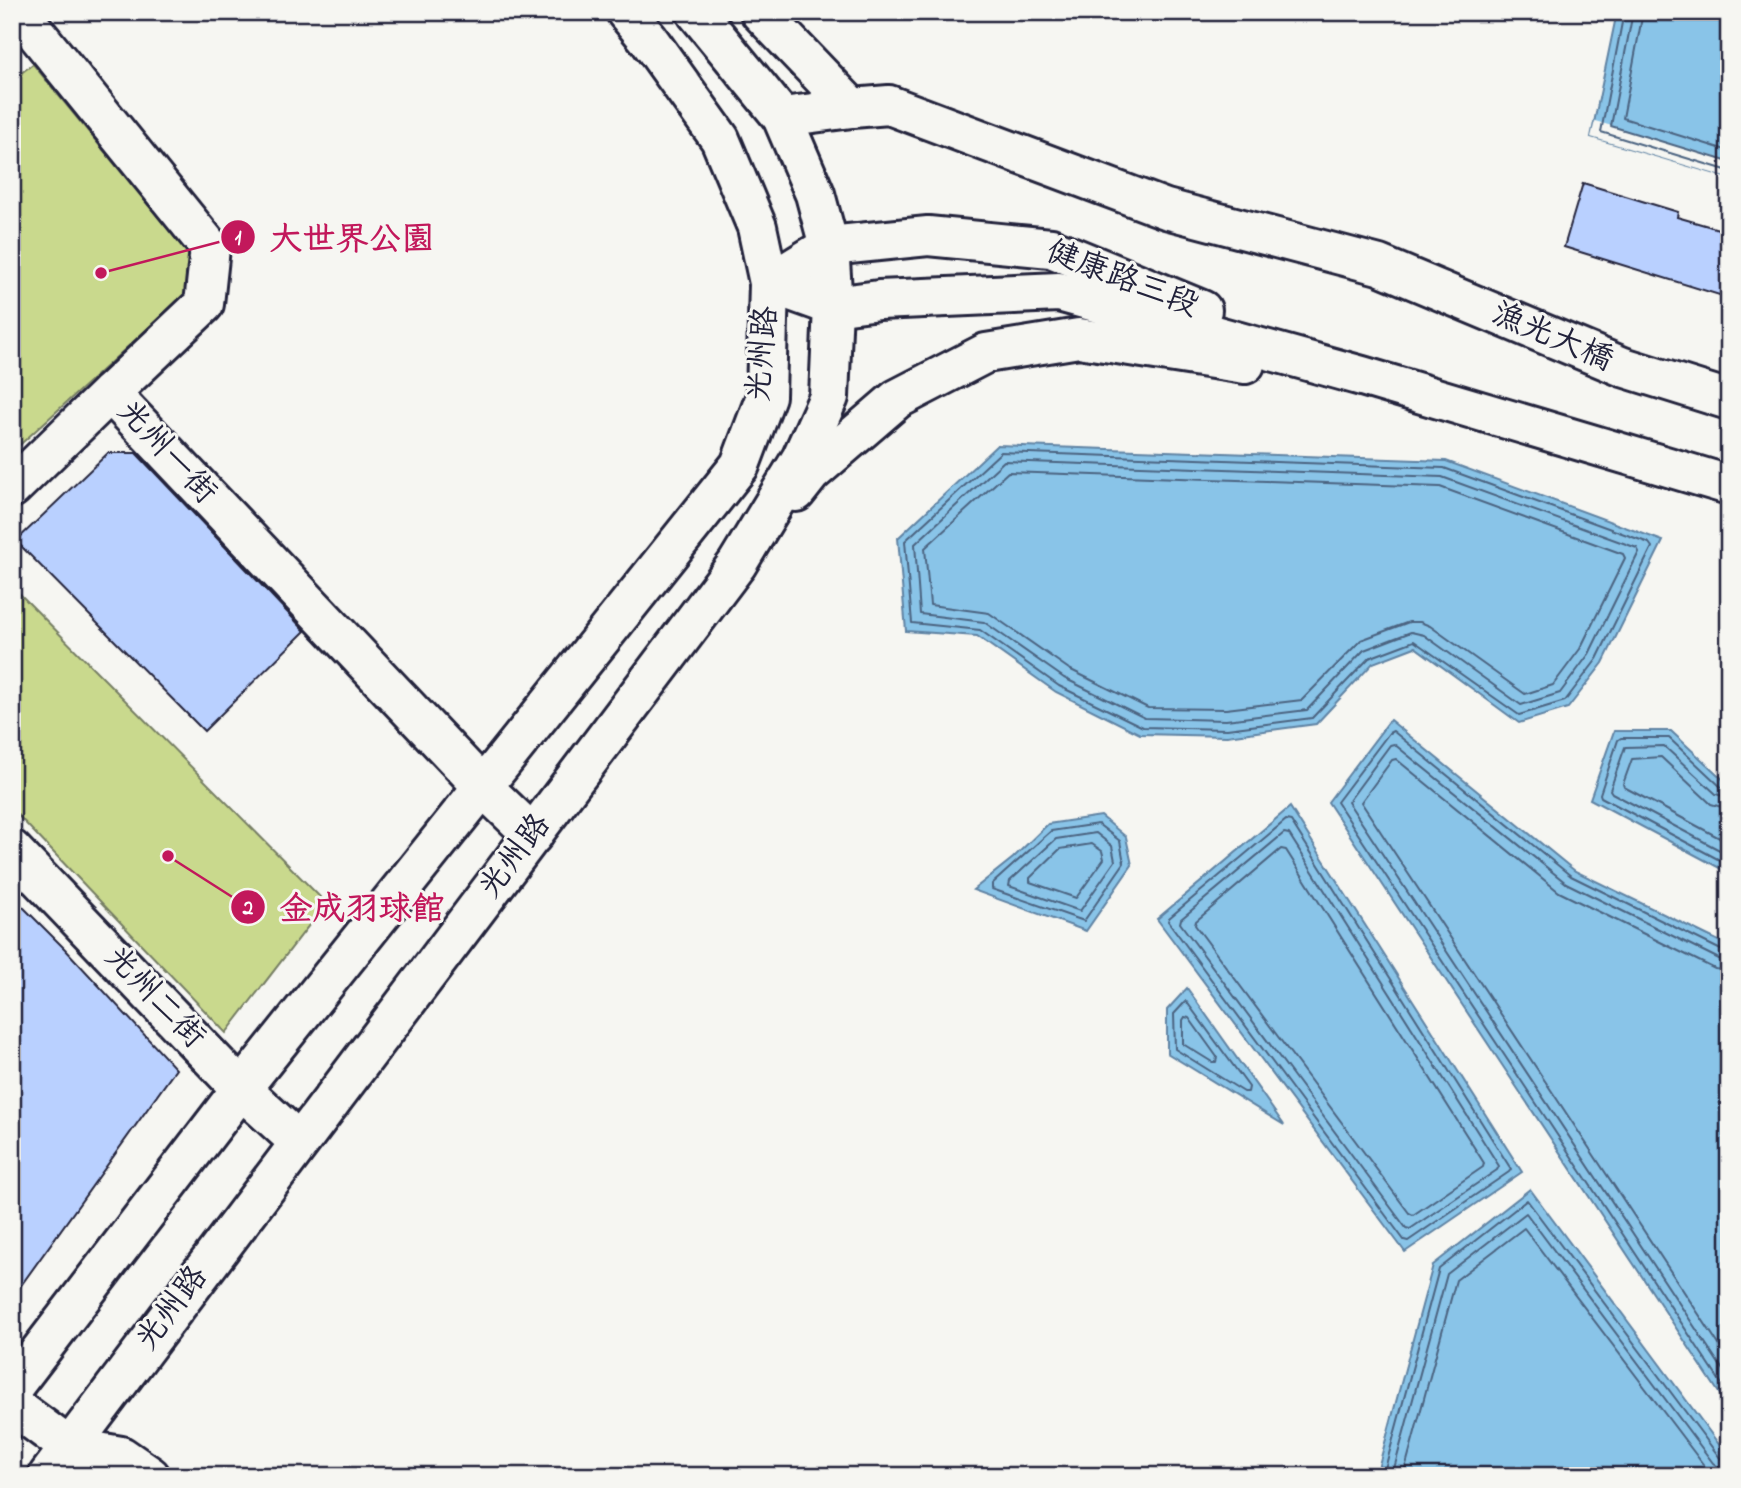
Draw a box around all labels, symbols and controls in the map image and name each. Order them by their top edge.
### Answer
callout: 大世界公園 [220,210,448,264]
text: 大世界公園 [270,217,435,265]
text: 1 [235,224,242,254]
street label: 健康路三段 [1039,229,1205,331]
street label: 漁光大橋 [1484,291,1620,385]
street label: 光州路 [736,304,792,404]
street label: 光州一街 [105,390,227,516]
street label: 光州路 [468,805,564,909]
callout: 金成羽球館 [231,880,459,934]
text: 金成羽球館 [280,887,445,935]
text: 2 [242,894,254,924]
street label: 光州二街 [93,936,215,1060]
street label: 光州路 [125,1257,221,1361]

